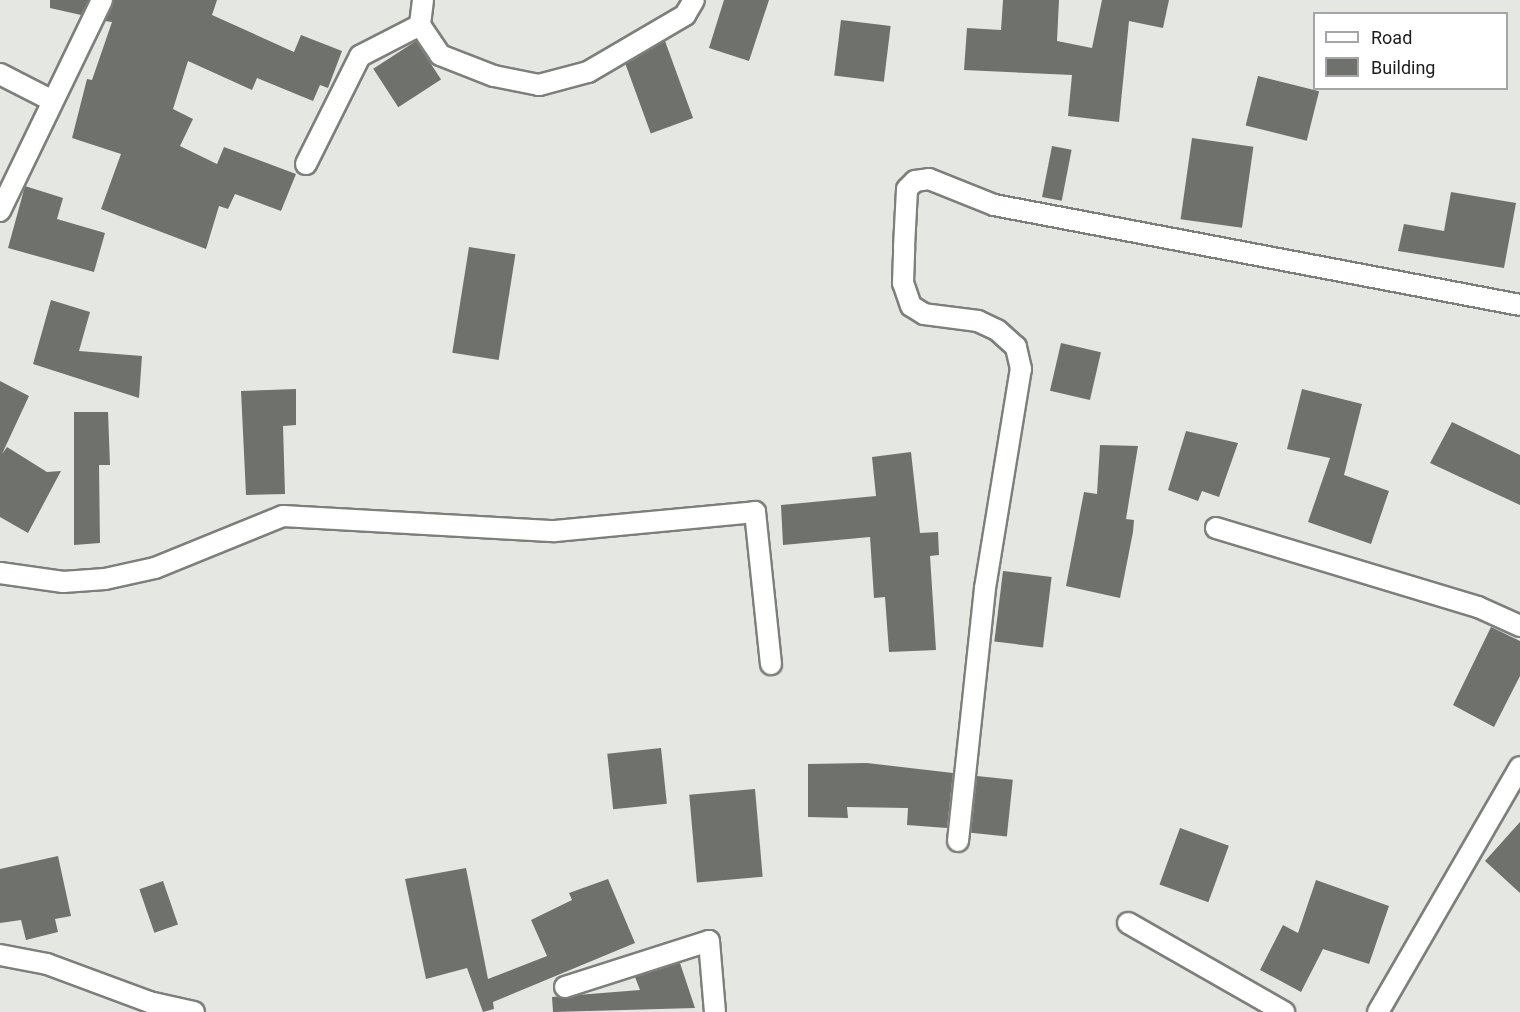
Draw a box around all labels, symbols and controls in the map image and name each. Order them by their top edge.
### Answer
legend [1313,12,1508,90]
text: Road [1371,27,1412,48]
text: Building [1371,57,1435,78]

